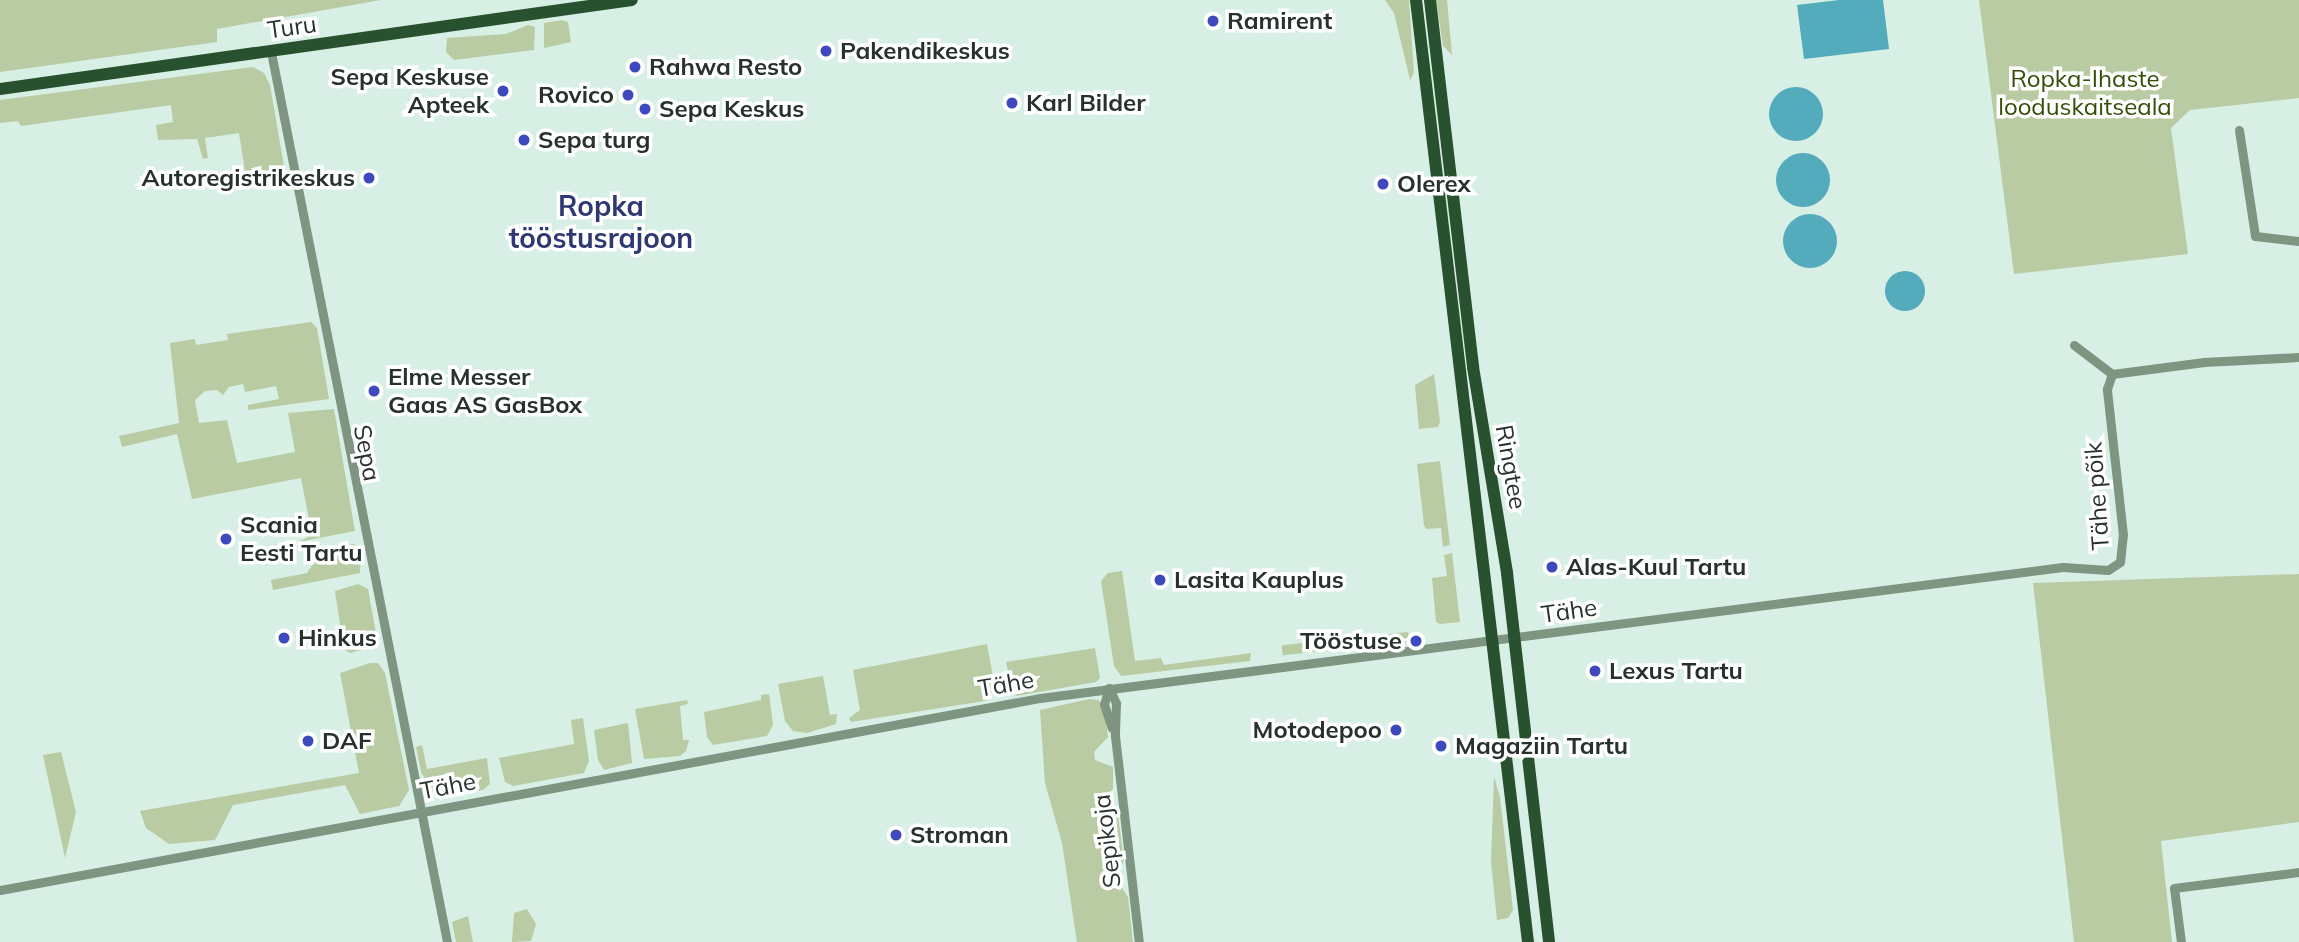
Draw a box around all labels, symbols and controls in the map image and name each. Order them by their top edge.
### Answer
place label: Ramirent [1227,7,1332,35]
street label: Turu [266,9,318,45]
marker: Ramirent [1205,13,1221,29]
place label: Pakendikeskus [840,37,1010,65]
marker: Pakendikeskus [818,43,834,59]
place label: Rahwa Resto [649,53,802,81]
marker: Rahwa Resto [627,59,643,75]
place label: Sepa Keskuse Apteek [330,63,489,119]
park label: Ropka-Ihaste looduskaitseala [1998,65,2172,121]
place label: Rovico [538,81,614,109]
marker: Sepa Keskuse Apteek [495,83,511,99]
marker: Rovico [620,87,636,103]
place label: Karl Bilder [1026,89,1146,117]
place label: Sepa Keskus [659,95,804,123]
marker: Karl Bilder [1004,95,1020,111]
marker: Sepa Keskus [637,101,653,117]
place label: Sepa turg [538,126,651,154]
marker: Sepa turg [516,132,532,148]
place label: Autoregistrikeskus [141,164,355,192]
marker: Autoregistrikeskus [361,170,377,186]
place label: Olerex [1397,170,1471,198]
marker: Olerex [1375,176,1391,192]
district label: Ropka tööstusrajoon [509,189,693,255]
place label: Elme Messer Gaas AS GasBox [388,363,582,419]
marker: Elme Messer Gaas AS GasBox [366,383,382,399]
street label: Sepa [347,422,387,484]
street label: Ringtee [1489,423,1533,511]
street label: Tähe põik [2079,441,2115,551]
place label: Scania Eesti Tartu [240,511,363,567]
marker: Scania Eesti Tartu [218,531,234,547]
place label: Alas-Kuul Tartu [1566,553,1746,581]
marker: Alas-Kuul Tartu [1544,559,1560,575]
place label: Lasita Kauplus [1174,566,1344,594]
marker: Lasita Kauplus [1152,572,1168,588]
street label: Tähe [1539,593,1599,629]
place label: Hinkus [298,624,377,652]
place label: Tööstuse [1300,627,1402,655]
marker: Hinkus [276,630,292,646]
marker: Tööstuse [1408,633,1424,649]
place label: Lexus Tartu [1609,657,1743,685]
marker: Lexus Tartu [1587,663,1603,679]
street label: Tähe [976,665,1036,703]
place label: Motodepoo [1253,716,1382,744]
marker: Motodepoo [1388,722,1404,738]
place label: DAF [322,727,372,755]
place label: Magaziin Tartu [1455,732,1628,760]
marker: DAF [300,733,316,749]
marker: Magaziin Tartu [1433,738,1449,754]
street label: Tähe [418,767,478,805]
street label: Sepikoja [1087,793,1127,889]
place label: Stroman [910,821,1009,849]
marker: Stroman [888,827,904,843]

